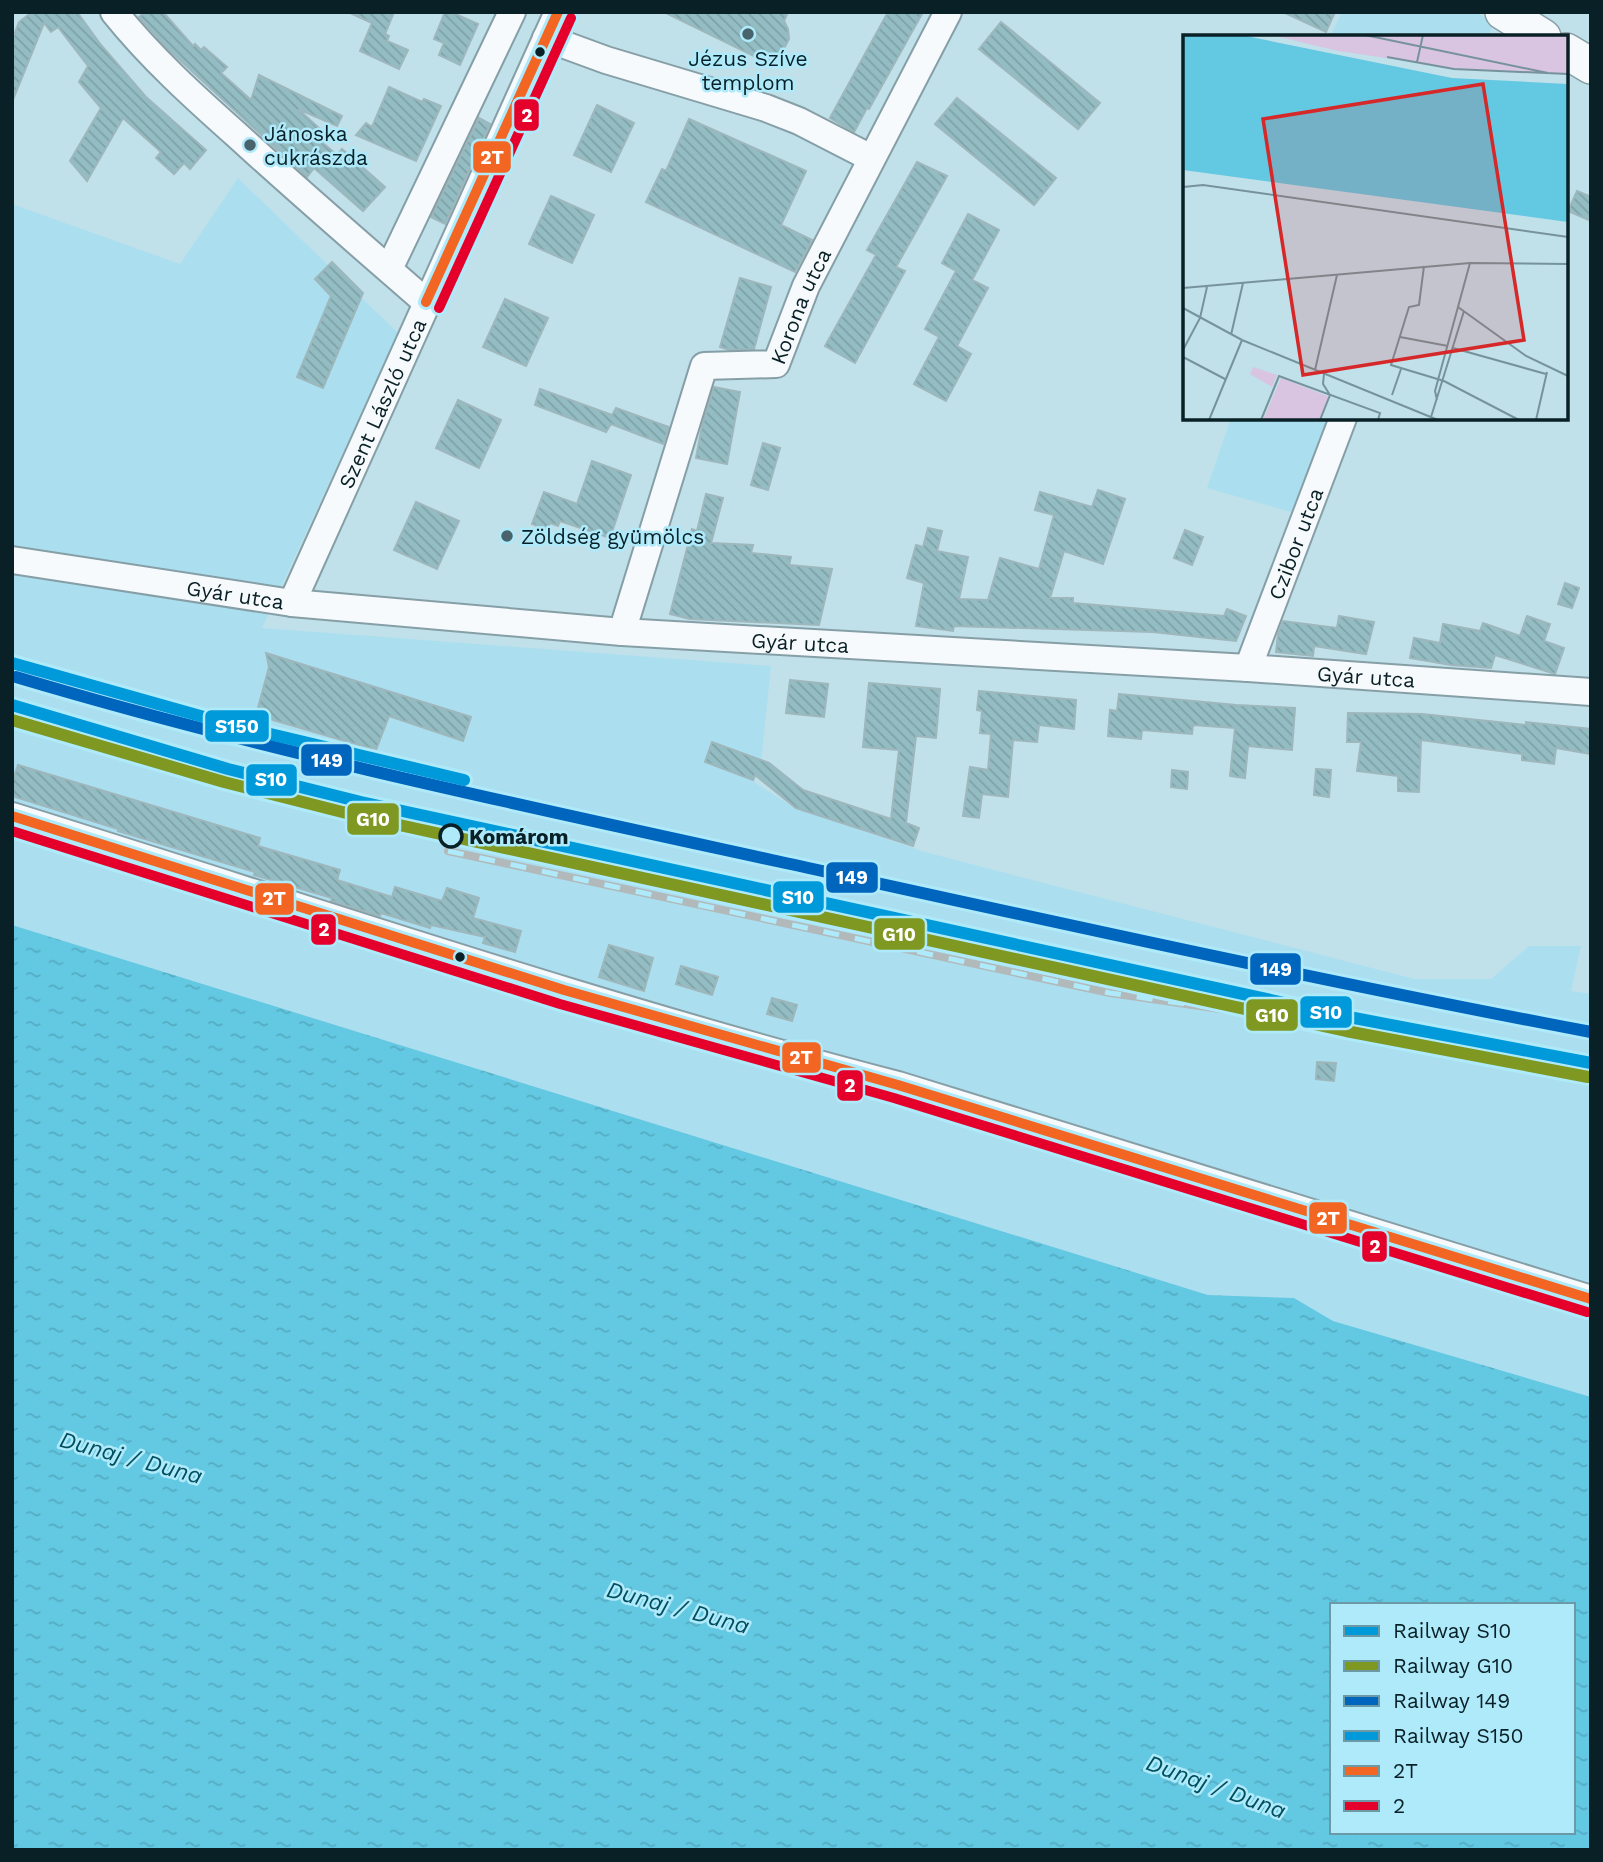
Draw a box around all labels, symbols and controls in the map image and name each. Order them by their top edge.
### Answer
marker: Jézus Szíve templom [740,26,756,42]
inset map [1183,35,1568,420]
unlabelled marker [533,45,547,59]
place label: Jézus Szíve templom [688,46,808,95]
line badge: 2 [513,98,540,132]
text: 2 [521,104,533,127]
place label: Jánoska cukrászda [264,121,368,170]
marker: Jánoska cukrászda [242,137,258,153]
line badge: 2T [472,140,512,174]
text: 2T [480,146,504,169]
street label: Korona utca [765,244,836,368]
street label: Szent László utca [333,314,431,492]
street label: Czibor utca [1263,484,1328,603]
place label: Zöldség gyümölcs [521,524,704,549]
marker: Zöldség gyümölcs [499,528,515,544]
street label: Gyár utca [185,574,286,614]
street label: Gyár utca [750,627,850,658]
street label: Gyár utca [1316,660,1416,692]
line badge: S150 [204,709,270,743]
text: S150 [215,715,259,738]
line badge: 149 [300,743,353,777]
text: 149 [311,749,343,772]
line badge: S10 [245,763,298,797]
text: S10 [255,768,287,791]
line badge: G10 [346,802,400,836]
text: G10 [356,808,390,831]
marker: Komárom [439,824,463,848]
place label: Komárom [469,824,568,849]
line badge: 149 [825,861,879,894]
text: 149 [836,866,868,889]
line badge: S10 [772,880,825,914]
line badge: 2T [254,882,295,916]
text: S10 [782,886,814,909]
text: 2T [262,887,286,910]
line badge: 2 [310,913,337,946]
line badge: G10 [873,917,926,951]
text: 2 [318,918,330,941]
text: G10 [882,923,916,946]
unlabelled marker [453,950,467,964]
line badge: 149 [1249,952,1302,986]
text: 149 [1260,958,1292,981]
line badge: S10 [1299,995,1353,1029]
line badge: G10 [1245,998,1299,1032]
text: S10 [1310,1001,1342,1024]
text: G10 [1255,1004,1289,1027]
line badge: 2T [781,1041,822,1074]
text: 2T [789,1046,813,1069]
line badge: 2 [836,1069,864,1102]
text: 2 [844,1074,856,1097]
line badge: 2T [1308,1201,1348,1235]
text: 2T [1316,1207,1340,1230]
line badge: 2 [1361,1230,1388,1263]
text: 2 [1369,1235,1381,1258]
water label: Dunaj / Duna [57,1426,205,1490]
water label: Dunaj / Duna [604,1576,752,1640]
legend [1330,1603,1575,1834]
text: Railway S10 [1393,1618,1511,1643]
text: Railway G10 [1393,1653,1513,1678]
text: Railway 149 [1393,1688,1510,1713]
text: Railway S150 [1393,1723,1524,1748]
water label: Dunaj / Duna [1142,1749,1290,1825]
text: 2T [1393,1758,1418,1783]
text: 2 [1393,1793,1405,1818]

